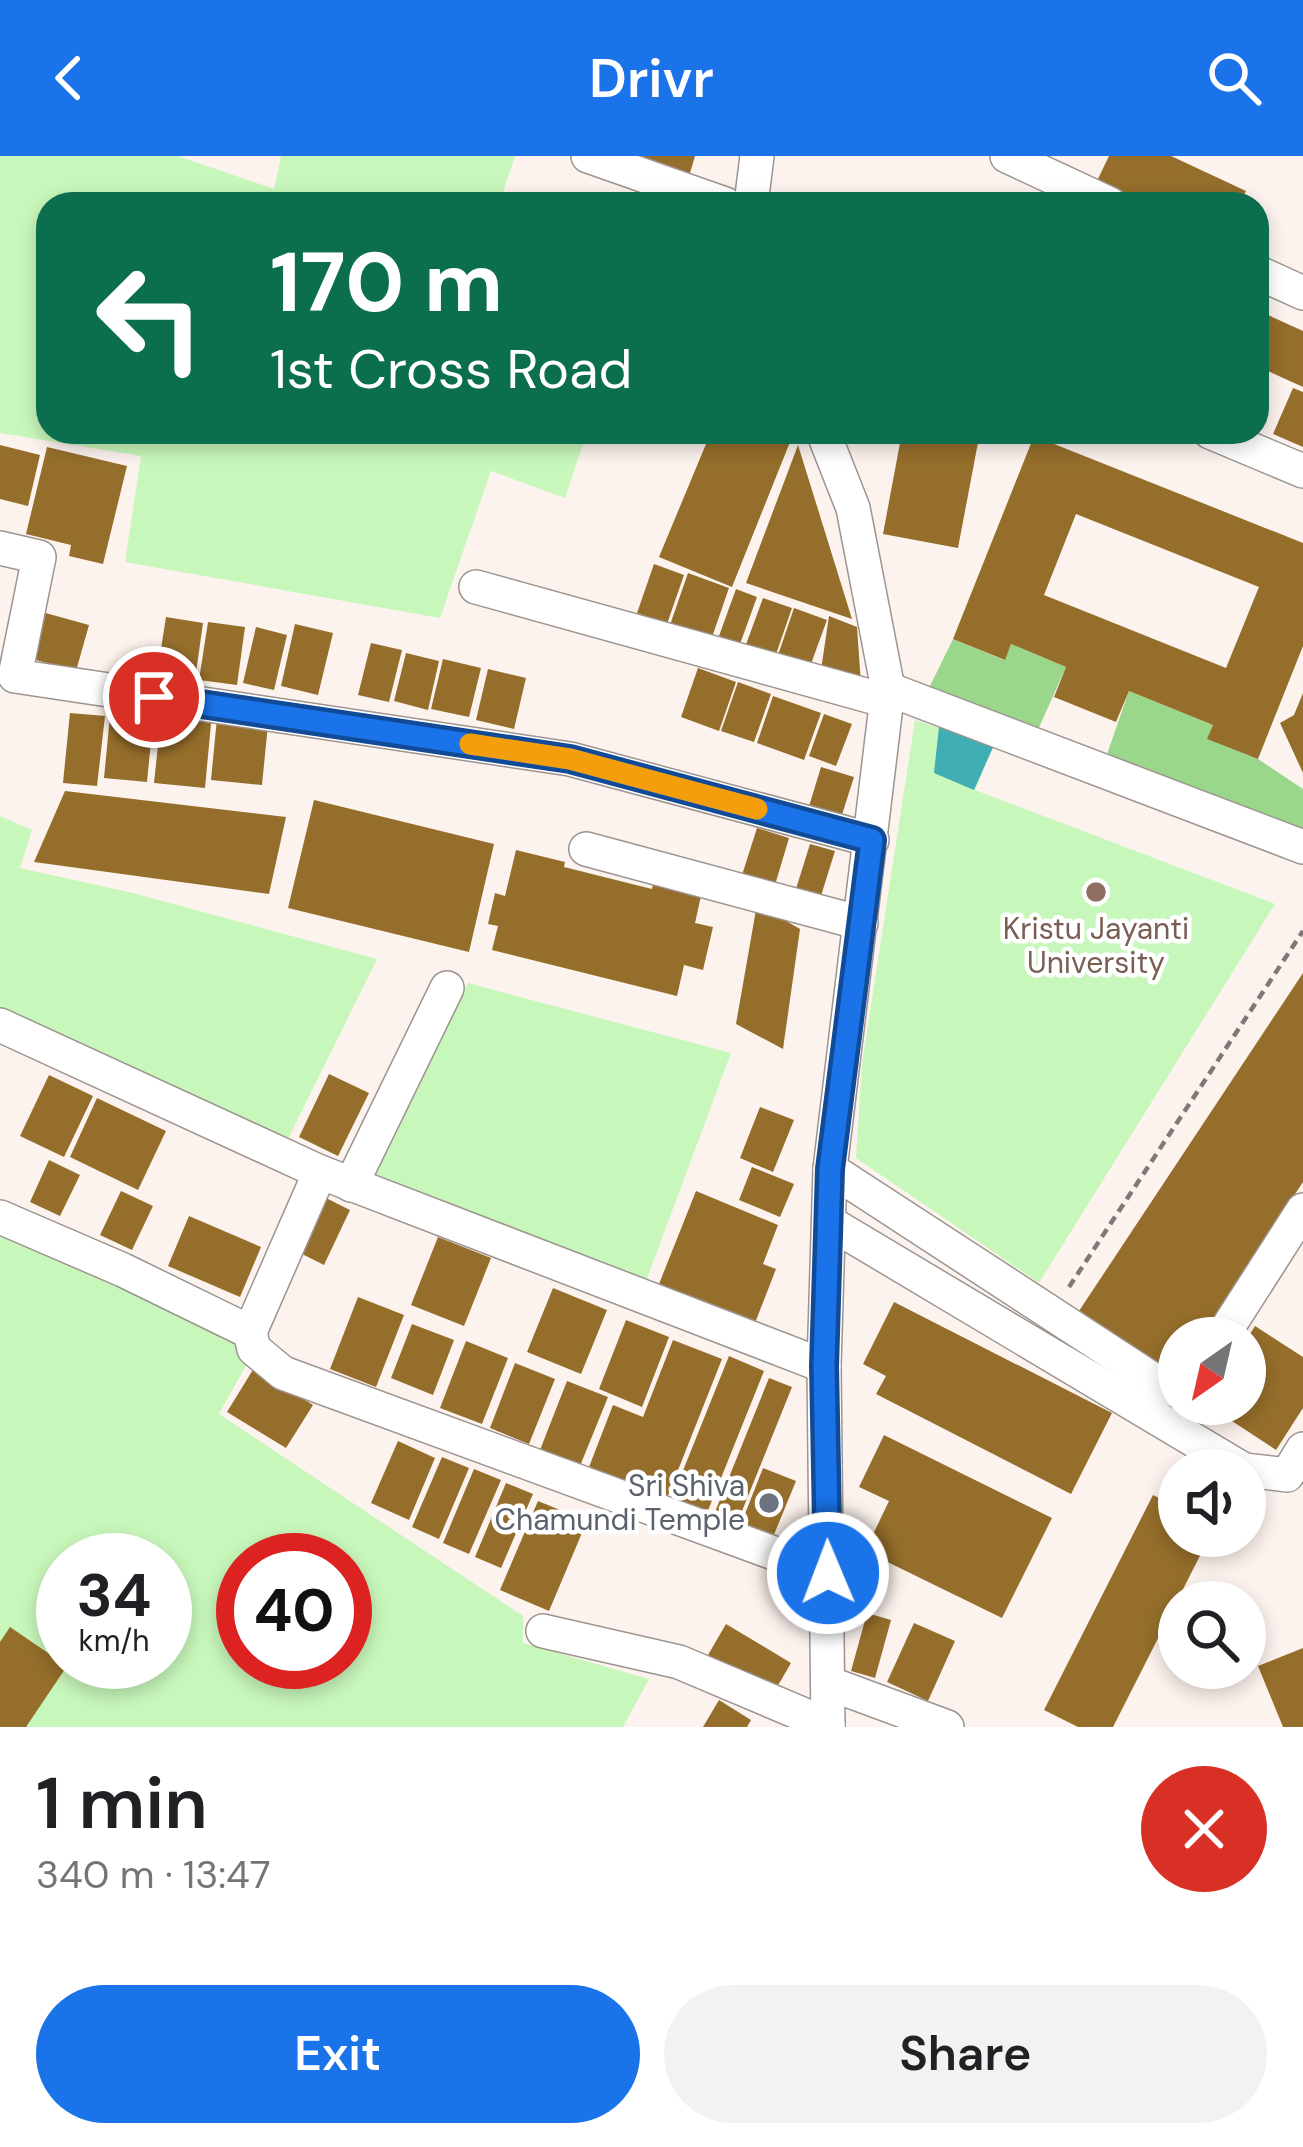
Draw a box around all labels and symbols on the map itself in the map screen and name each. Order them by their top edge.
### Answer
pin [103,646,205,748]
marker: Kristu Jayanti University [1083,879,1109,905]
place label: Kristu Jayanti University [1003,909,1189,982]
north arrow [1158,1317,1266,1425]
place label: Sri Shiva Chamundi Temple [494,1466,745,1539]
marker: Sri Shiva Chamundi Temple [756,1490,782,1516]
position arrow [765,1510,891,1636]
speed limit sign: 40 [216,1533,372,1689]

